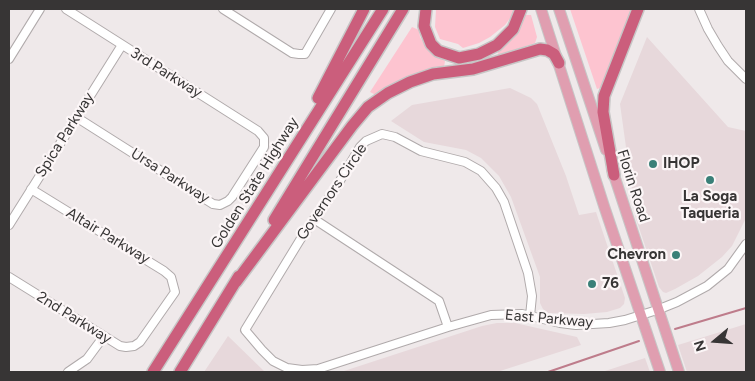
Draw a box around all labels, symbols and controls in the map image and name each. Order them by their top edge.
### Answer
street label: 3rd Parkway [127,44,205,102]
street label: Spica Parkway [32,89,98,181]
street label: Golden State Highway [207,114,303,252]
street label: Governors Circle [293,140,371,244]
street label: Ursa Parkway [127,145,213,207]
street label: Florin Road [613,147,653,225]
place label: IHOP [663,155,699,173]
marker: IHOP [647,158,659,170]
marker: La Soga Taqueria [704,174,716,186]
place label: La Soga Taqueria [680,188,740,223]
street label: Altair Parkway [63,204,153,268]
place label: Chevron [607,246,666,264]
marker: Chevron [670,249,682,261]
place label: 76 [602,275,619,293]
marker: 76 [586,278,598,290]
street label: 2nd Parkway [33,288,115,348]
street label: East Parkway [504,306,594,332]
north arrow [690,316,740,366]
text: N [691,338,710,354]

